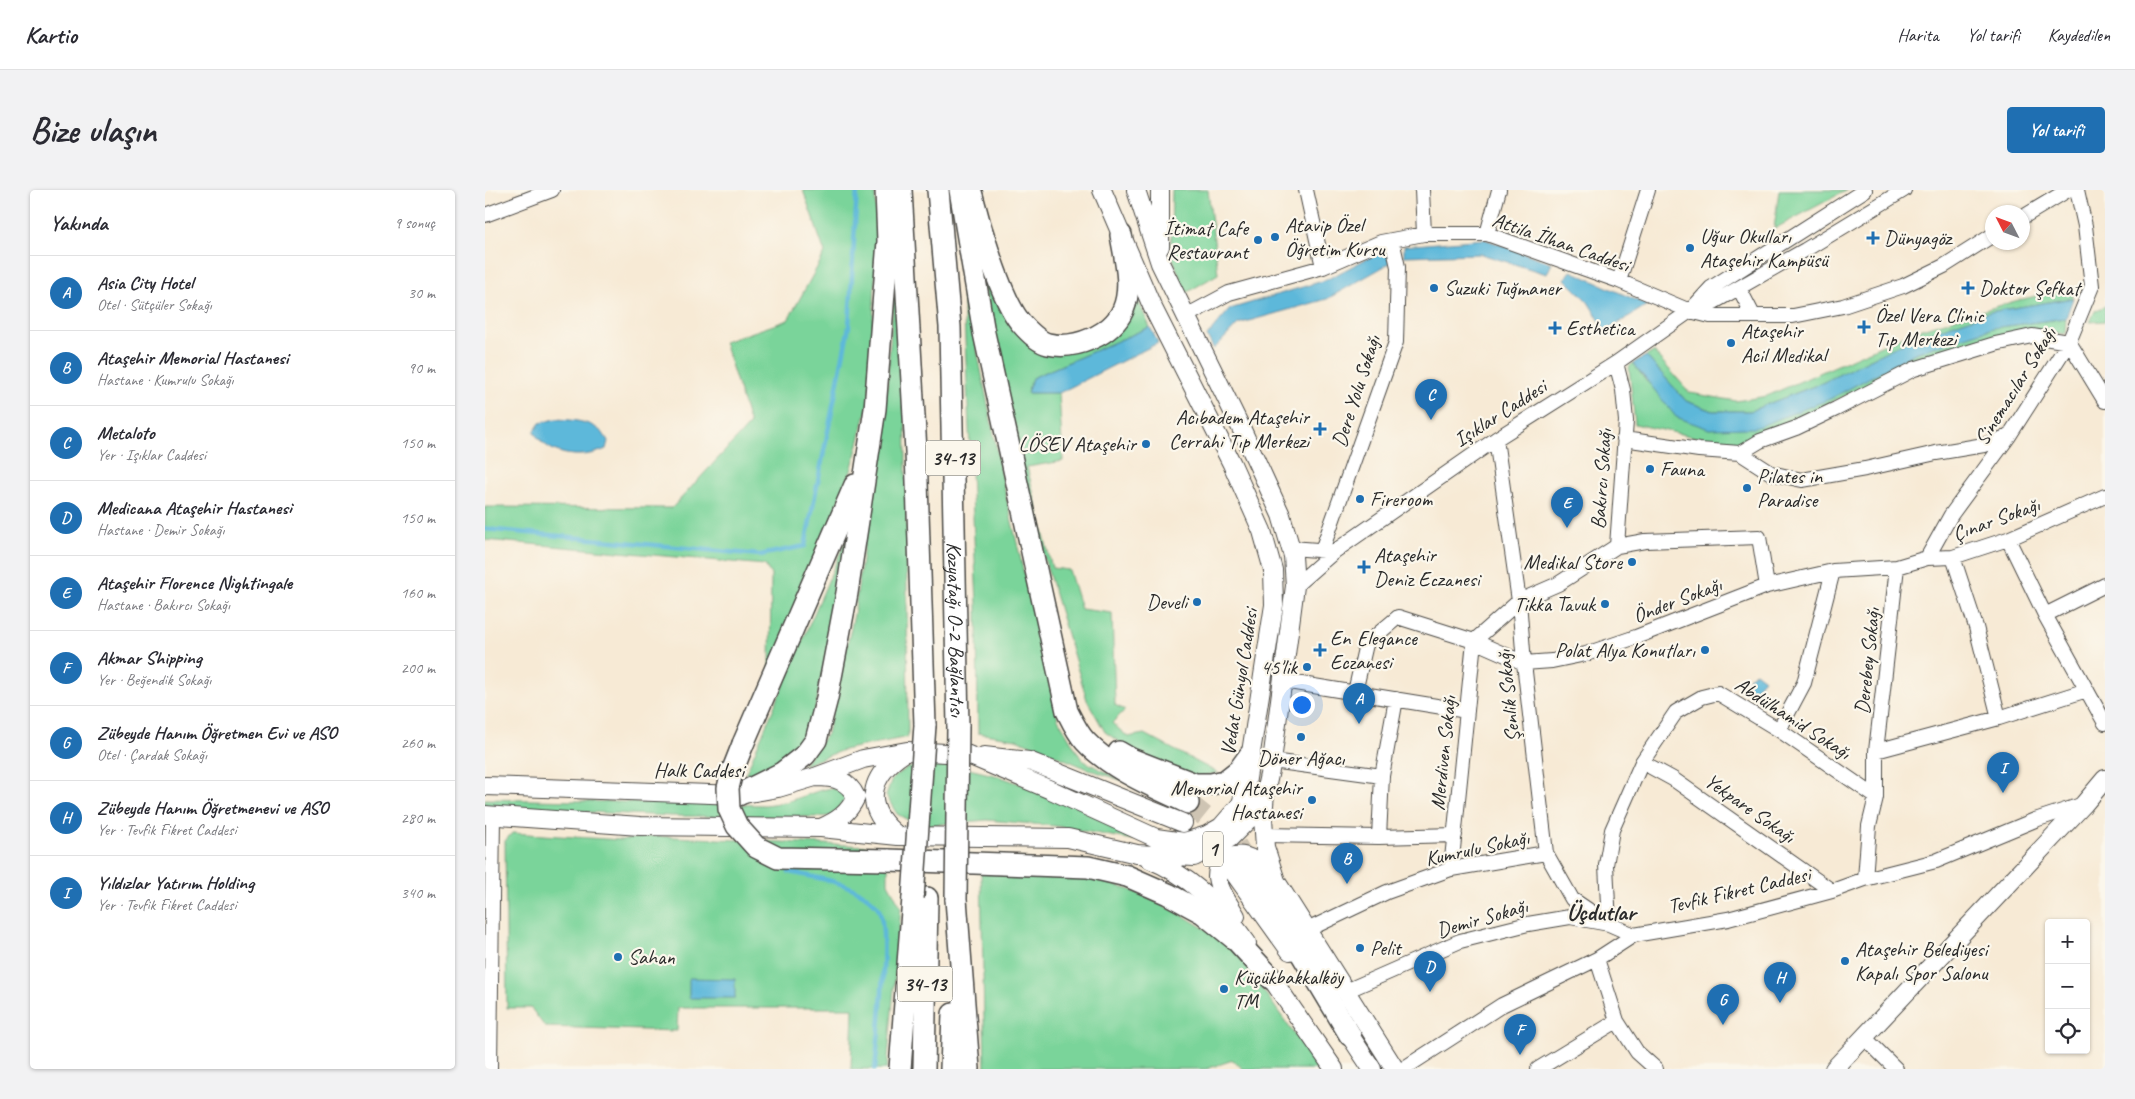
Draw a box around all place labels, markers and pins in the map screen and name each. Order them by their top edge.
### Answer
place label: Atavip Özel Öğretim Kursu [1285,212,1386,262]
place label: İtimat Cafe Restaurant [1164,215,1250,265]
place label: Uğur Okulları Ataşehir Kampüsü [1700,223,1830,273]
place label: Dünyagöz [1884,225,1954,251]
marker: Atavip Özel Öğretim Kursu [1269,231,1281,243]
marker: Dünyagöz [1866,231,1880,245]
marker: İtimat Cafe Restaurant [1252,234,1264,246]
marker: Uğur Okulları Ataşehir Kampüsü [1684,242,1696,254]
place label: Suzuki Tuğmaner [1444,275,1562,301]
place label: Doktor Şefkat [1979,275,2083,301]
marker: Doktor Şefkat [1961,281,1975,295]
marker: Suzuki Tuğmaner [1428,282,1440,294]
place label: Özel Vera Clinic Tıp Merkezi [1875,302,1985,352]
place label: Esthetica [1566,315,1637,341]
place label: Ataşehir Acil Medikal [1741,318,1830,368]
marker: Özel Vera Clinic Tıp Merkezi [1857,320,1871,334]
marker: Esthetica [1548,321,1562,335]
marker: Ataşehir Acil Medikal [1725,337,1737,349]
pin: C [1415,379,1447,420]
place label: Acıbadem Ataşehir Cerrahi Tıp Merkezi [1169,404,1312,454]
marker: Acıbadem Ataşehir Cerrahi Tıp Merkezi [1313,422,1327,436]
place label: LÖSEV Ataşehir [1018,431,1137,457]
marker: LÖSEV Ataşehir [1140,438,1152,450]
place label: Fauna [1660,456,1706,482]
marker: Fauna [1644,463,1656,475]
place label: Pilates in Paradise [1757,463,1823,513]
marker: Pilates in Paradise [1741,482,1753,494]
place label: Fireroom [1370,486,1433,512]
pin: E [1551,487,1583,528]
marker: Fireroom [1354,493,1366,505]
place label: Ataşehir Deniz Eczanesi [1374,542,1483,592]
place label: Medikal Store [1524,549,1623,575]
marker: Medikal Store [1626,556,1638,568]
marker: Ataşehir Deniz Eczanesi [1358,561,1370,573]
place label: Develi [1147,589,1190,615]
place label: Tikka Tavuk [1514,591,1597,617]
marker: Develi [1191,596,1203,608]
marker: Tikka Tavuk [1599,598,1611,610]
place label: En Elegance Eczanesi [1330,625,1418,675]
place label: Polat Alya Konutları [1555,637,1696,663]
marker: En Elegance Eczanesi [1314,644,1326,656]
marker: Polat Alya Konutları [1699,644,1711,656]
place label: 45'lik [1261,654,1298,680]
marker: 45'lik [1301,661,1313,673]
pin: A [1343,683,1375,724]
marker: Döner Ağacı [1295,731,1307,743]
place label: Döner Ağacı [1257,745,1346,771]
pin: I [1987,752,2019,793]
place label: Memorial Ataşehir Hastanesi [1170,775,1305,825]
marker: Memorial Ataşehir Hastanesi [1306,794,1318,806]
pin: B [1331,843,1363,884]
place label: Pelit [1370,935,1403,961]
place label: Ataşehir Belediyesi Kapalı Spor Salonu [1855,936,1990,986]
marker: Pelit [1354,942,1366,954]
place label: Sahan [628,944,675,970]
marker: Sahan [612,951,624,963]
pin: D [1414,951,1446,992]
marker: Ataşehir Belediyesi Kapalı Spor Salonu [1839,955,1851,967]
pin: H [1764,962,1796,1003]
place label: Küçükbakkalköy TM [1234,964,1345,1014]
marker: Küçükbakkalköy TM [1218,983,1230,995]
pin: G [1707,984,1739,1025]
pin: F [1504,1014,1536,1055]

